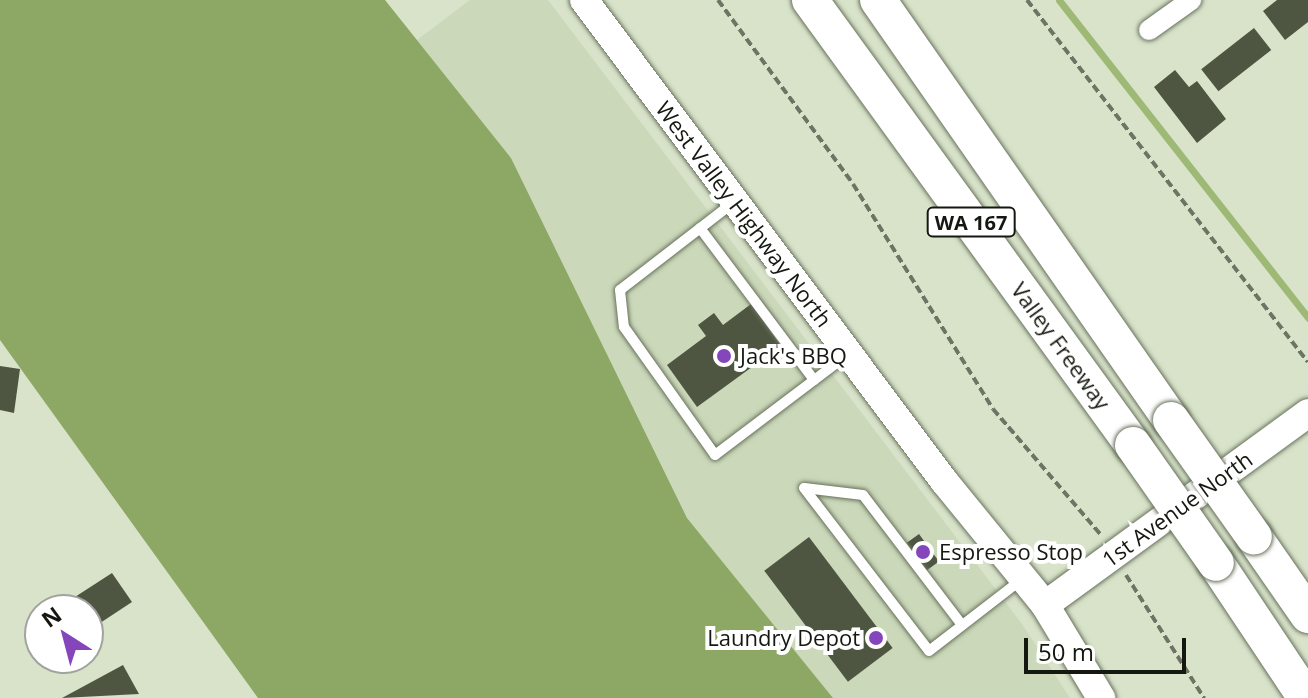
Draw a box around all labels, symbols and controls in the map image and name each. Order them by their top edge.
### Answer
street label: West Valley Highway North [651,96,837,332]
road number: WA 167 [925,206,1017,238]
street label: Valley Freeway [1006,277,1116,415]
place label: Jack's BBQ [740,343,847,369]
marker: Jack's BBQ [715,347,733,365]
street label: 1st Avenue North [1097,446,1257,572]
place label: Espresso Stop [939,539,1083,565]
marker: Espresso Stop [914,543,932,561]
north arrow [24,594,104,674]
text: N [35,599,67,634]
scale bar [1028,622,1190,672]
place label: Laundry Depot [707,625,860,651]
marker: Laundry Depot [867,629,885,647]
text: 50 m [1038,635,1094,668]

